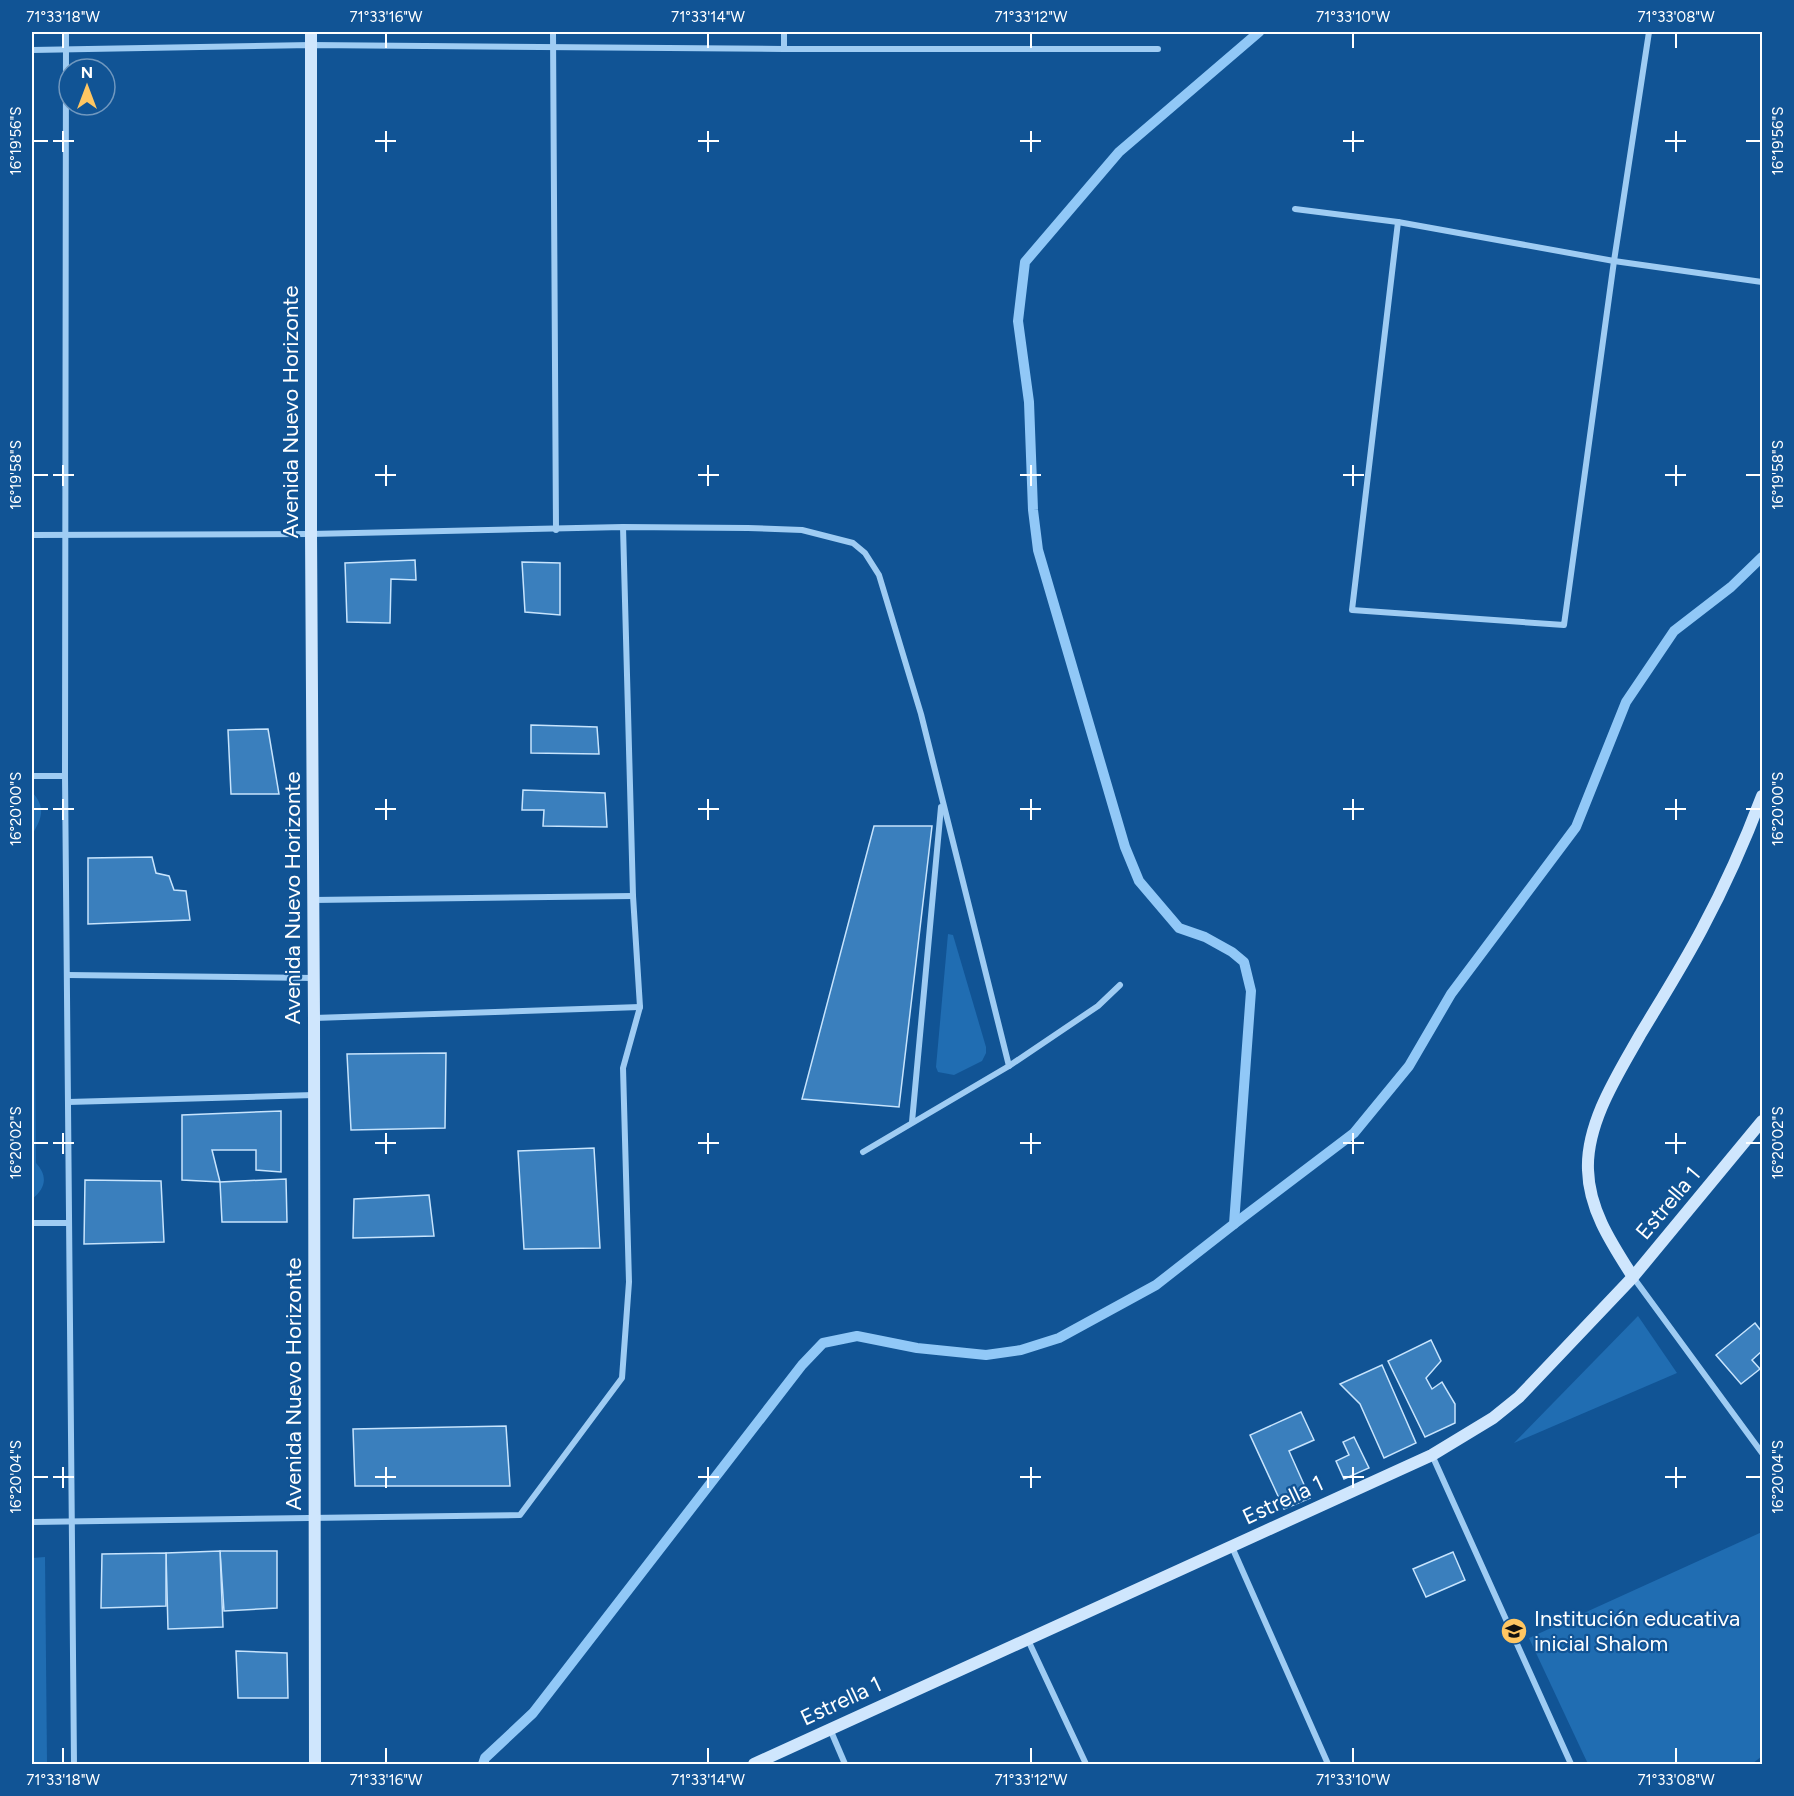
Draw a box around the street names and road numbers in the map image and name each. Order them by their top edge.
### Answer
street label: Avenida Nuevo Horizonte [277,285,304,539]
street label: Avenida Nuevo Horizonte [279,771,306,1025]
street label: Estrella 1 [1630,1161,1706,1245]
street label: Avenida Nuevo Horizonte [280,1257,307,1511]
street label: Estrella 1 [1238,1469,1328,1531]
street label: Estrella 1 [796,1670,886,1732]

